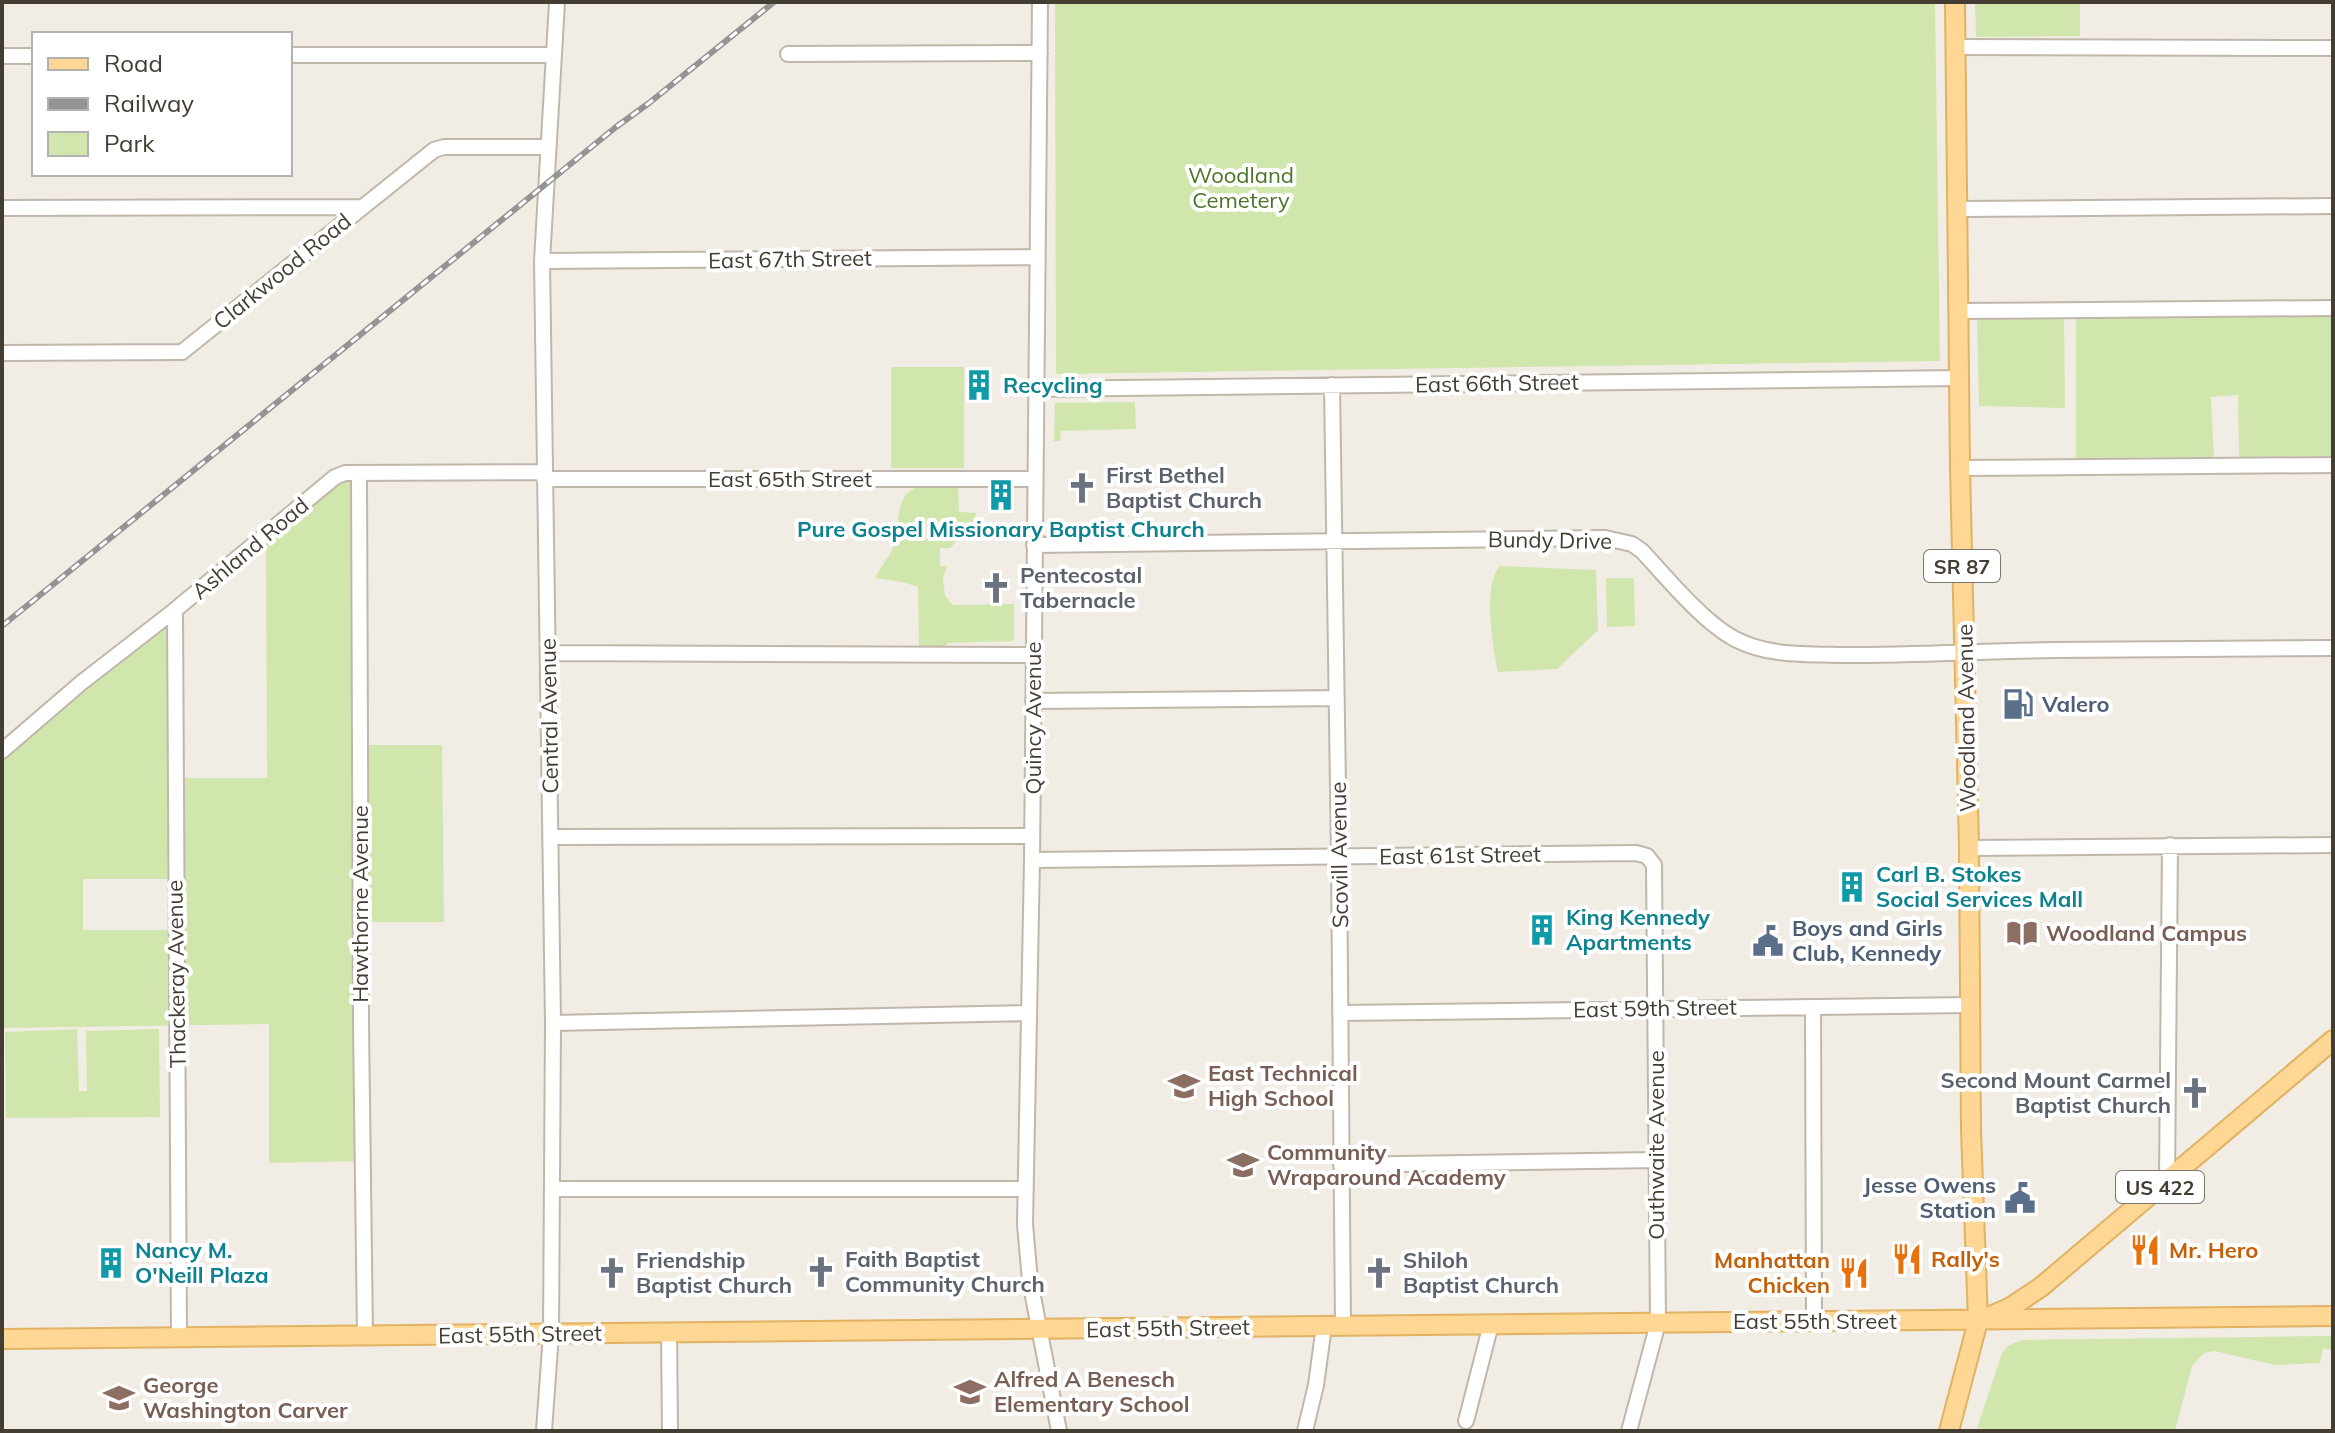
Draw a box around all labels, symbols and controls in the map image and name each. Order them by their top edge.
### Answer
legend [32,32,292,176]
text: Road [104,48,163,78]
text: Railway [104,88,194,118]
text: Park [104,128,155,158]
park label: Woodland Cemetery [1188,161,1294,214]
street label: Clarkwood Road [207,207,357,335]
street label: East 67th Street [708,244,872,274]
building icon: Recycling [962,368,996,402]
street label: East 66th Street [1415,368,1579,398]
place label: Recycling [1003,371,1103,399]
place label: First Bethel Baptist Church [1106,461,1262,514]
street label: East 65th Street [708,465,872,493]
church icon: First Bethel Baptist Church [1065,471,1099,505]
building icon: Pure Gospel Missionary Baptist Church [984,478,1018,512]
street label: Ashland Road [186,491,314,605]
place label: Pure Gospel Missionary Baptist Church [797,515,1205,543]
street label: Bundy Drive [1488,525,1612,555]
road number: SR 87 [1924,550,2000,582]
place label: Pentecostal Tabernacle [1020,561,1142,614]
church icon: Pentecostal Tabernacle [979,571,1013,605]
street label: Woodland Avenue [1950,624,1982,812]
street label: Central Avenue [534,638,564,794]
street label: Quincy Avenue [1019,642,1047,794]
fuel station icon: Valero [2001,687,2035,721]
place label: Valero [2041,690,2109,718]
street label: Scovill Avenue [1324,781,1354,929]
street label: Hawthorne Avenue [346,805,374,1003]
street label: East 61st Street [1379,840,1541,870]
place label: Carl B. Stokes Social Services Mall [1876,860,2083,913]
building icon: Carl B. Stokes Social Services Mall [1835,870,1869,904]
street label: Thackeray Avenue [160,880,192,1068]
place label: King Kennedy Apartments [1566,903,1710,956]
building icon: King Kennedy Apartments [1525,913,1559,947]
place label: Boys and Girls Club, Kennedy [1792,914,1943,967]
library icon: Woodland Campus [2005,916,2039,950]
place label: Woodland Campus [2046,919,2247,947]
public building icon: Boys and Girls Club, Kennedy [1751,924,1785,958]
street label: East 59th Street [1573,993,1737,1023]
street label: Outhwaite Avenue [1642,1050,1670,1240]
place label: East Technical High School [1208,1059,1358,1112]
place label: Second Mount Carmel Baptist Church [1940,1066,2171,1119]
school or university icon: East Technical High School [1167,1069,1201,1103]
church icon: Second Mount Carmel Baptist Church [2178,1076,2212,1110]
place label: Community Wraparound Academy [1267,1138,1506,1191]
school or university icon: Community Wraparound Academy [1226,1148,1260,1182]
place label: Jesse Owens Station [1863,1171,1996,1224]
road number: US 422 [2116,1171,2204,1203]
public building icon: Jesse Owens Station [2003,1181,2037,1215]
restaurant icon: Mr. Hero [2128,1233,2162,1267]
place label: Nancy M. O'Neill Plaza [135,1236,269,1289]
place label: Mr. Hero [2169,1236,2258,1264]
restaurant icon: Rally's [1890,1242,1924,1276]
place label: Faith Baptist Community Church [845,1245,1045,1298]
place label: Rally's [1931,1245,2000,1273]
building icon: Nancy M. O'Neill Plaza [94,1246,128,1280]
place label: Friendship Baptist Church [636,1246,792,1299]
place label: Shiloh Baptist Church [1403,1246,1559,1299]
place label: Manhattan Chicken [1714,1246,1830,1299]
church icon: Faith Baptist Community Church [804,1255,838,1289]
church icon: Friendship Baptist Church [595,1256,629,1290]
church icon: Shiloh Baptist Church [1362,1256,1396,1290]
restaurant icon: Manhattan Chicken [1837,1256,1871,1290]
street label: East 55th Street [1733,1307,1897,1335]
street label: East 55th Street [1086,1313,1250,1343]
street label: East 55th Street [438,1319,602,1349]
place label: Alfred A Benesch Elementary School [994,1365,1190,1418]
place label: George Washington Carver [143,1371,348,1424]
school or university icon: Alfred A Benesch Elementary School [953,1375,987,1409]
school or university icon: George Washington Carver [102,1381,136,1415]

